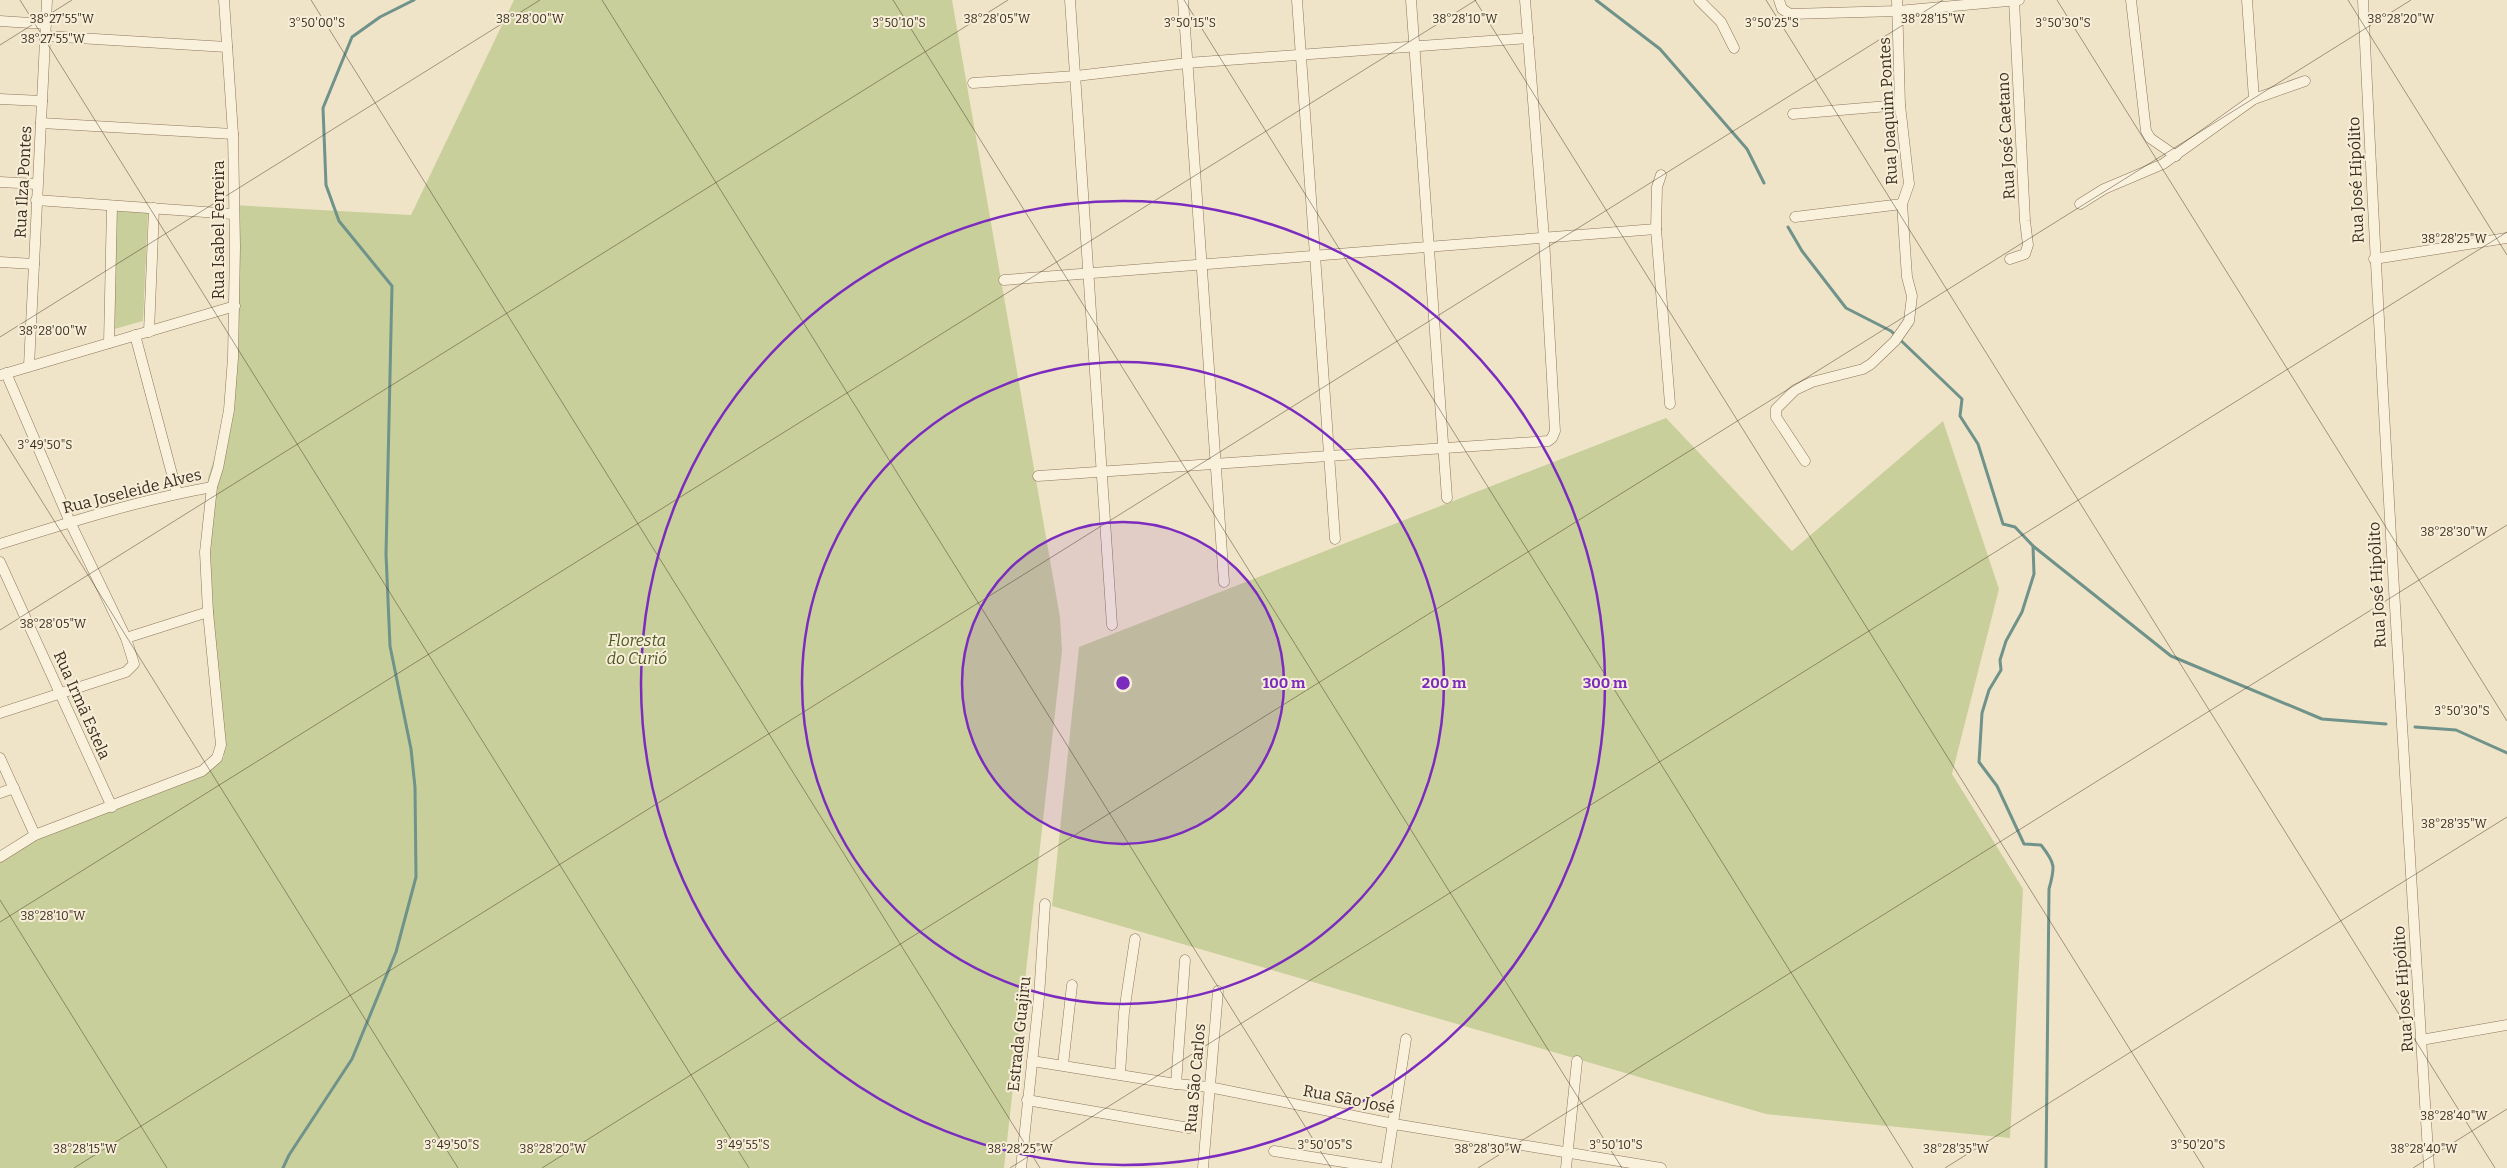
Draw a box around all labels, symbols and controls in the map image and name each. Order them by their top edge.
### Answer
text: 38°27'55"W [30,12,95,26]
text: 38°28'00"W [496,12,565,26]
text: 38°28'05"W [964,12,1031,26]
text: 38°28'10"W [1432,12,1498,26]
text: 38°28'15"W [1901,12,1966,26]
text: 38°28'20"W [2368,12,2435,26]
text: 3°50'00"S [289,16,345,30]
text: 3°50'10"S [872,16,926,30]
text: 3°50'15"S [1164,16,1216,30]
text: 3°50'25"S [1745,16,1799,30]
text: 3°50'30"S [2035,16,2091,30]
text: 38°27'55"W [21,32,86,46]
street label: Rua Joaquim Pontes [1875,37,1901,185]
street label: Rua José Caetano [1993,72,2019,200]
street label: Rua José Hipólito [2344,116,2368,244]
street label: Rua Ilza Pontes [11,125,35,239]
street label: Rua Isabel Ferreira [209,160,228,300]
text: 38°28'25"W [2421,232,2487,246]
text: 38°28'00"W [19,324,88,338]
text: 3°49'50"S [18,438,72,452]
street label: Rua Joseleide Alves [61,465,203,517]
street label: Rua José Hipólito [2364,521,2390,649]
text: 38°28'30"W [2420,525,2488,539]
text: 38°28'05"W [20,617,87,631]
park label: Floresta do Curió [607,631,667,668]
street label: Rua Irmã Estela [50,648,114,762]
centre of rings [1114,674,1132,692]
text: 100 m [1263,674,1306,692]
text: 200 m [1422,674,1467,692]
text: 300 m [1583,674,1628,692]
text: 3°50'30"S [2434,704,2490,718]
text: 38°28'35"W [2421,817,2488,831]
text: 38°28'10"W [20,909,86,923]
street label: Rua José Hipólito [2389,925,2417,1053]
street label: Estrada Guajiru [1003,975,1035,1093]
street label: Rua São Carlos [1181,1023,1209,1133]
street label: Rua São José [1301,1081,1397,1117]
text: 38°28'40"W [2420,1109,2488,1123]
text: 3°49'50"S [425,1138,479,1152]
text: 3°49'55"S [716,1138,770,1152]
text: 3°50'05"S [1298,1138,1352,1152]
text: 3°50'10"S [1589,1138,1643,1152]
text: 3°50'20"S [2170,1138,2226,1152]
text: 38°28'15"W [53,1142,118,1156]
text: 38°28'20"W [520,1142,587,1156]
text: 38°28'25"W [987,1142,1053,1156]
text: 38°28'30"W [1454,1142,1522,1156]
text: 38°28'35"W [1923,1142,1990,1156]
text: 38°28'40"W [2390,1142,2458,1156]

